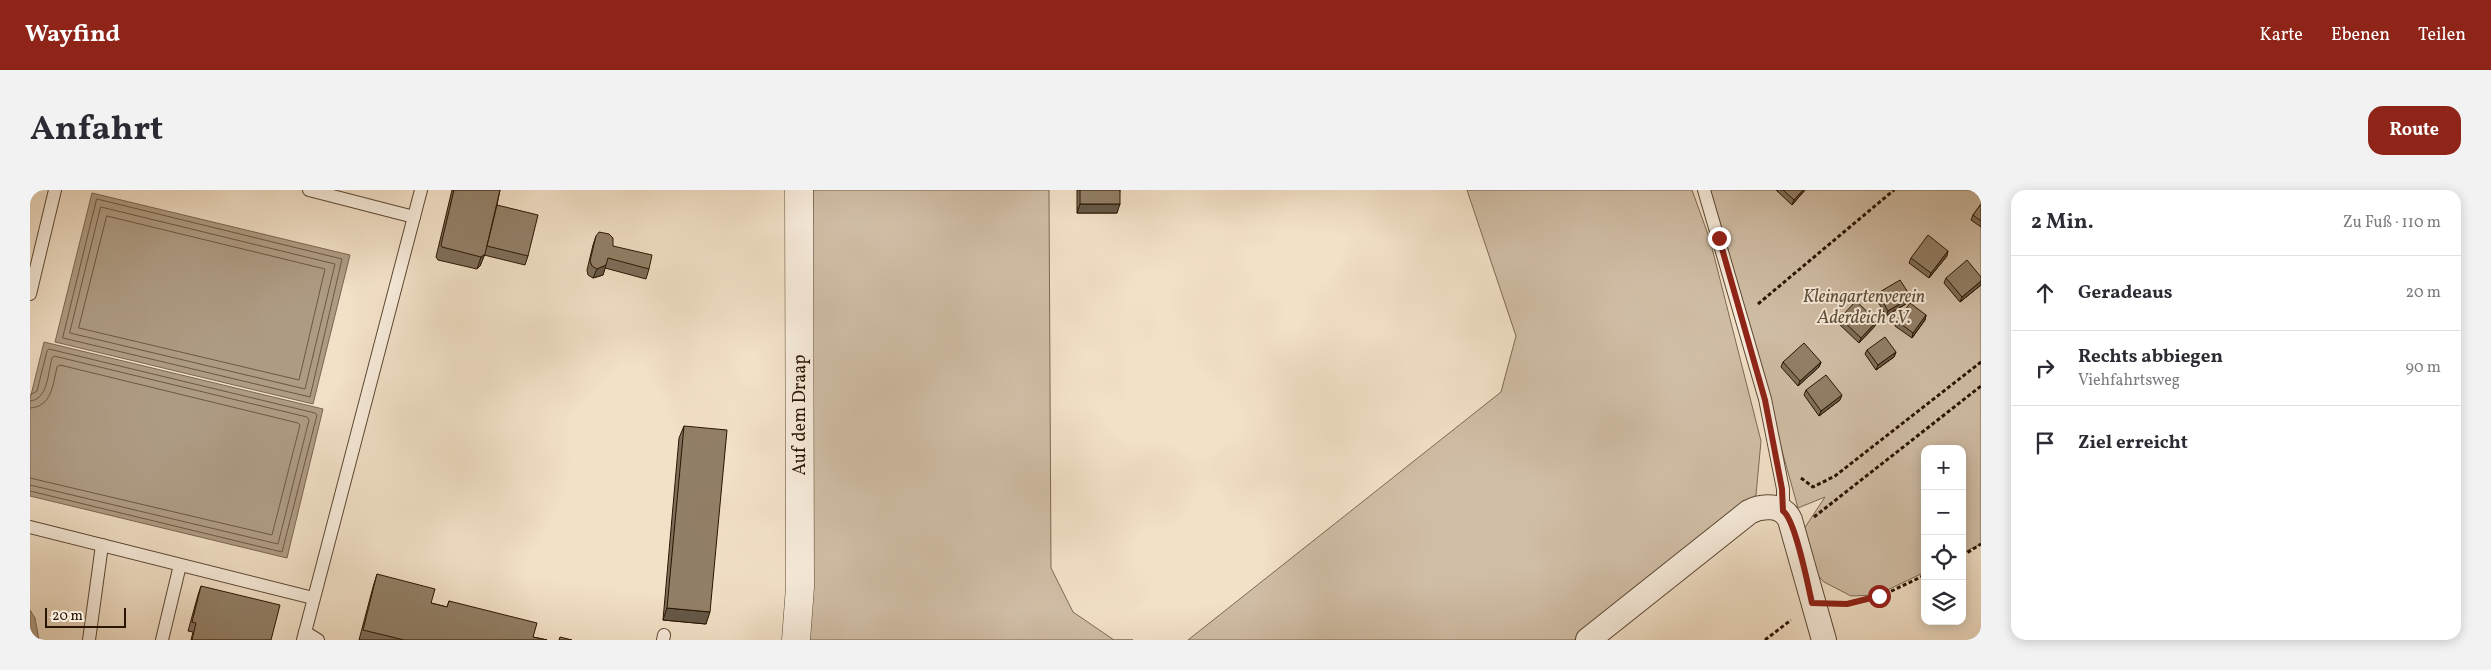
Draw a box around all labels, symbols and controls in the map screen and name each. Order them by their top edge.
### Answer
text: Wayfind [25,18,120,52]
text: Karte [2259,23,2303,48]
text: Ebenen [2331,23,2390,48]
text: Teilen [2418,23,2466,48]
text: Anfahrt [30,106,163,154]
button: Route [2368,106,2461,155]
text: 2 Min. [2031,208,2094,237]
text: Zu Fuß · 110 m [2343,212,2441,234]
route end [1708,227,1731,250]
icon: ahead [2031,279,2059,307]
text: Geradeaus [2078,280,2173,306]
text: 20 m [2406,282,2441,304]
park label: Kleingartenverein Aderdeich e.V. [1803,285,1925,331]
text: Rechts abbiegen [2078,344,2223,370]
street label: Auf dem Draap [788,354,813,476]
icon: right [2031,354,2059,382]
text: 90 m [2405,357,2441,379]
text: Viehfahrtsweg [2078,370,2180,392]
icon: arrive [2031,429,2059,457]
text: Ziel erreicht [2078,430,2188,456]
map controls [1921,445,1966,625]
button: + [1921,445,1966,490]
button: − [1921,490,1966,535]
button: locate [1921,535,1966,580]
button: layers [1921,580,1966,625]
route start [1868,585,1891,608]
scale bar [45,605,126,628]
text: 20 m [52,607,83,626]

